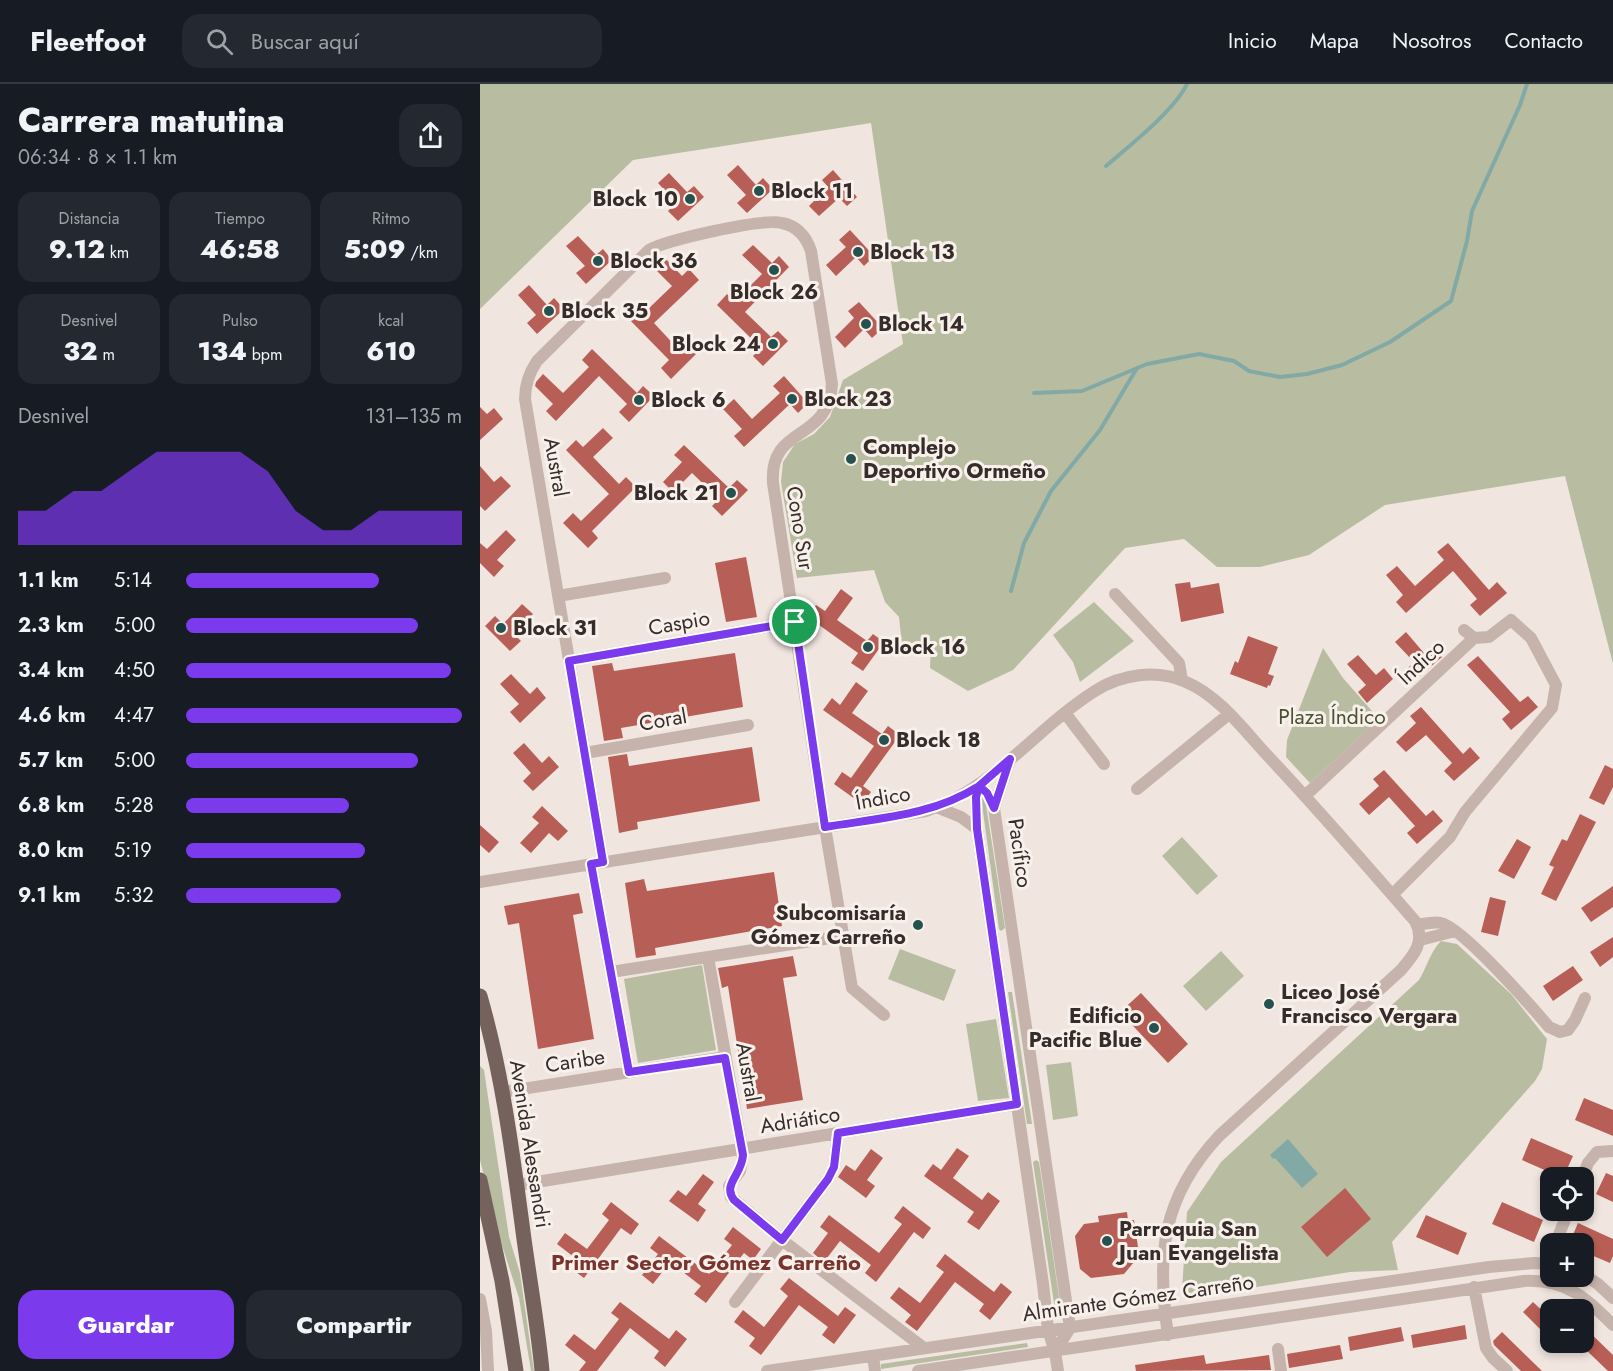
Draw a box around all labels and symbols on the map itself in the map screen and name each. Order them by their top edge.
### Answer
place label: Block 11 [771,176,853,206]
place label: Block 10 [593,184,678,214]
marker: Block 11 [752,184,766,198]
marker: Block 10 [683,192,697,206]
place label: Block 13 [870,237,955,267]
marker: Block 13 [851,245,865,259]
place label: Block 36 [610,246,698,276]
marker: Block 36 [591,254,605,268]
marker: Block 26 [767,263,781,277]
place label: Block 26 [730,277,818,307]
place label: Block 35 [561,296,648,326]
marker: Block 35 [542,304,556,318]
place label: Block 14 [878,309,964,339]
marker: Block 14 [859,317,873,331]
place label: Block 24 [672,329,761,359]
marker: Block 24 [766,337,780,351]
place label: Block 23 [804,384,892,414]
place label: Block 6 [651,385,726,415]
marker: Block 23 [785,392,799,406]
marker: Block 6 [632,393,646,407]
place label: Complejo Deportivo Ormeño [863,432,1046,486]
street label: Austral [536,435,576,499]
marker: Complejo Deportivo Ormeño [844,452,858,466]
place label: Block 21 [634,478,719,508]
street label: Cono Sur [779,484,822,573]
marker: Block 21 [724,486,738,500]
pin [769,596,820,647]
street label: Caspio [646,603,712,643]
place label: Block 31 [513,613,598,643]
marker: Block 31 [494,621,508,635]
place label: Block 16 [880,632,966,662]
street label: Índico [1391,632,1451,692]
marker: Block 16 [861,640,875,654]
street label: Coral [637,701,689,739]
park label: Plaza Índico [1278,702,1386,732]
place label: Block 18 [896,725,981,755]
marker: Block 18 [877,733,891,747]
street label: Índico [853,778,913,818]
street label: Pacífico [1000,817,1040,889]
place label: Subcomisaría Gómez Carreño [751,898,906,952]
marker: Subcomisaría Gómez Carreño [911,918,925,932]
place label: Liceo José Francisco Vergara [1281,977,1457,1031]
marker: Liceo José Francisco Vergara [1262,997,1276,1011]
place label: Edificio Pacific Blue [1029,1001,1142,1055]
marker: Edificio Pacific Blue [1147,1021,1161,1035]
street label: Austral [728,1040,768,1104]
street label: Caribe [543,1041,607,1081]
street label: Avenida Alessandri [502,1058,558,1230]
street label: Adriático [758,1099,842,1141]
place label: Parroquia San Juan Evangelista [1115,1214,1279,1268]
marker: Parroquia San Juan Evangelista [1100,1234,1114,1248]
district label: Primer Sector Gómez Carreño [551,1246,861,1278]
street label: Almirante Gómez Carreño [1020,1267,1256,1329]

